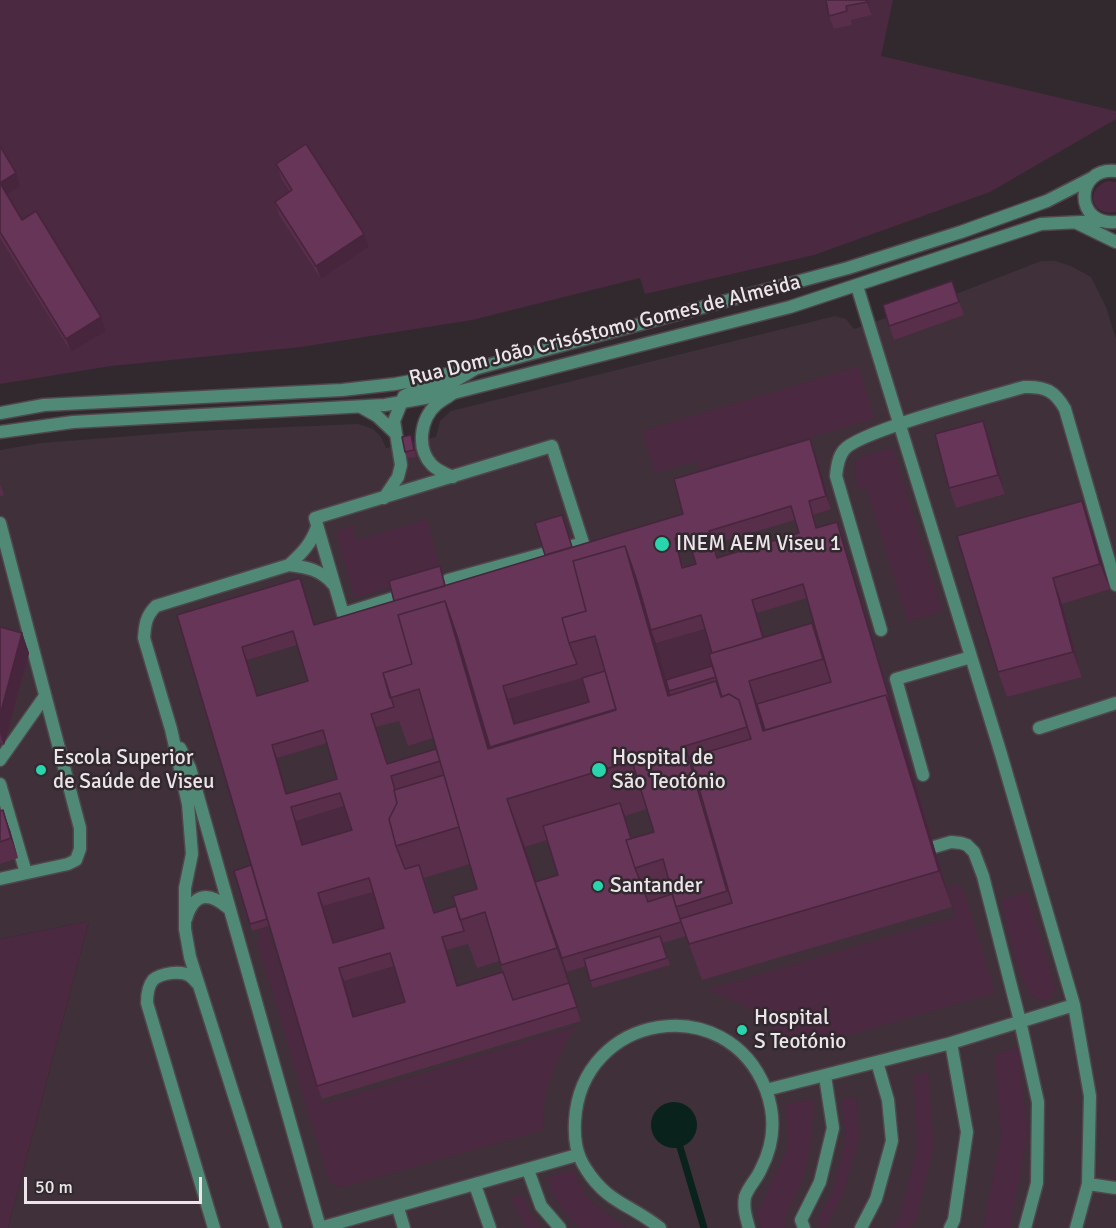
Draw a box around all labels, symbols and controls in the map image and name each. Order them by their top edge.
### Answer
street label: Rua Dom João Crisóstomo Gomes de Almeida [407,270,803,392]
place label: INEM AEM Viseu 1 [676,531,841,557]
marker: INEM AEM Viseu 1 [653,535,671,553]
place label: Escola Superior de Saúde de Viseu [53,745,215,795]
place label: Hospital de São Teotónio [612,745,726,795]
marker: Hospital de São Teotónio [590,761,608,779]
marker: Escola Superior de Saúde de Viseu [34,763,48,777]
place label: Santander [610,873,703,899]
marker: Santander [591,879,605,893]
place label: Hospital S Teotónio [754,1005,846,1055]
marker: Hospital S Teotónio [735,1023,749,1037]
scale bar [27,1165,206,1203]
text: 50 m [35,1176,73,1198]

